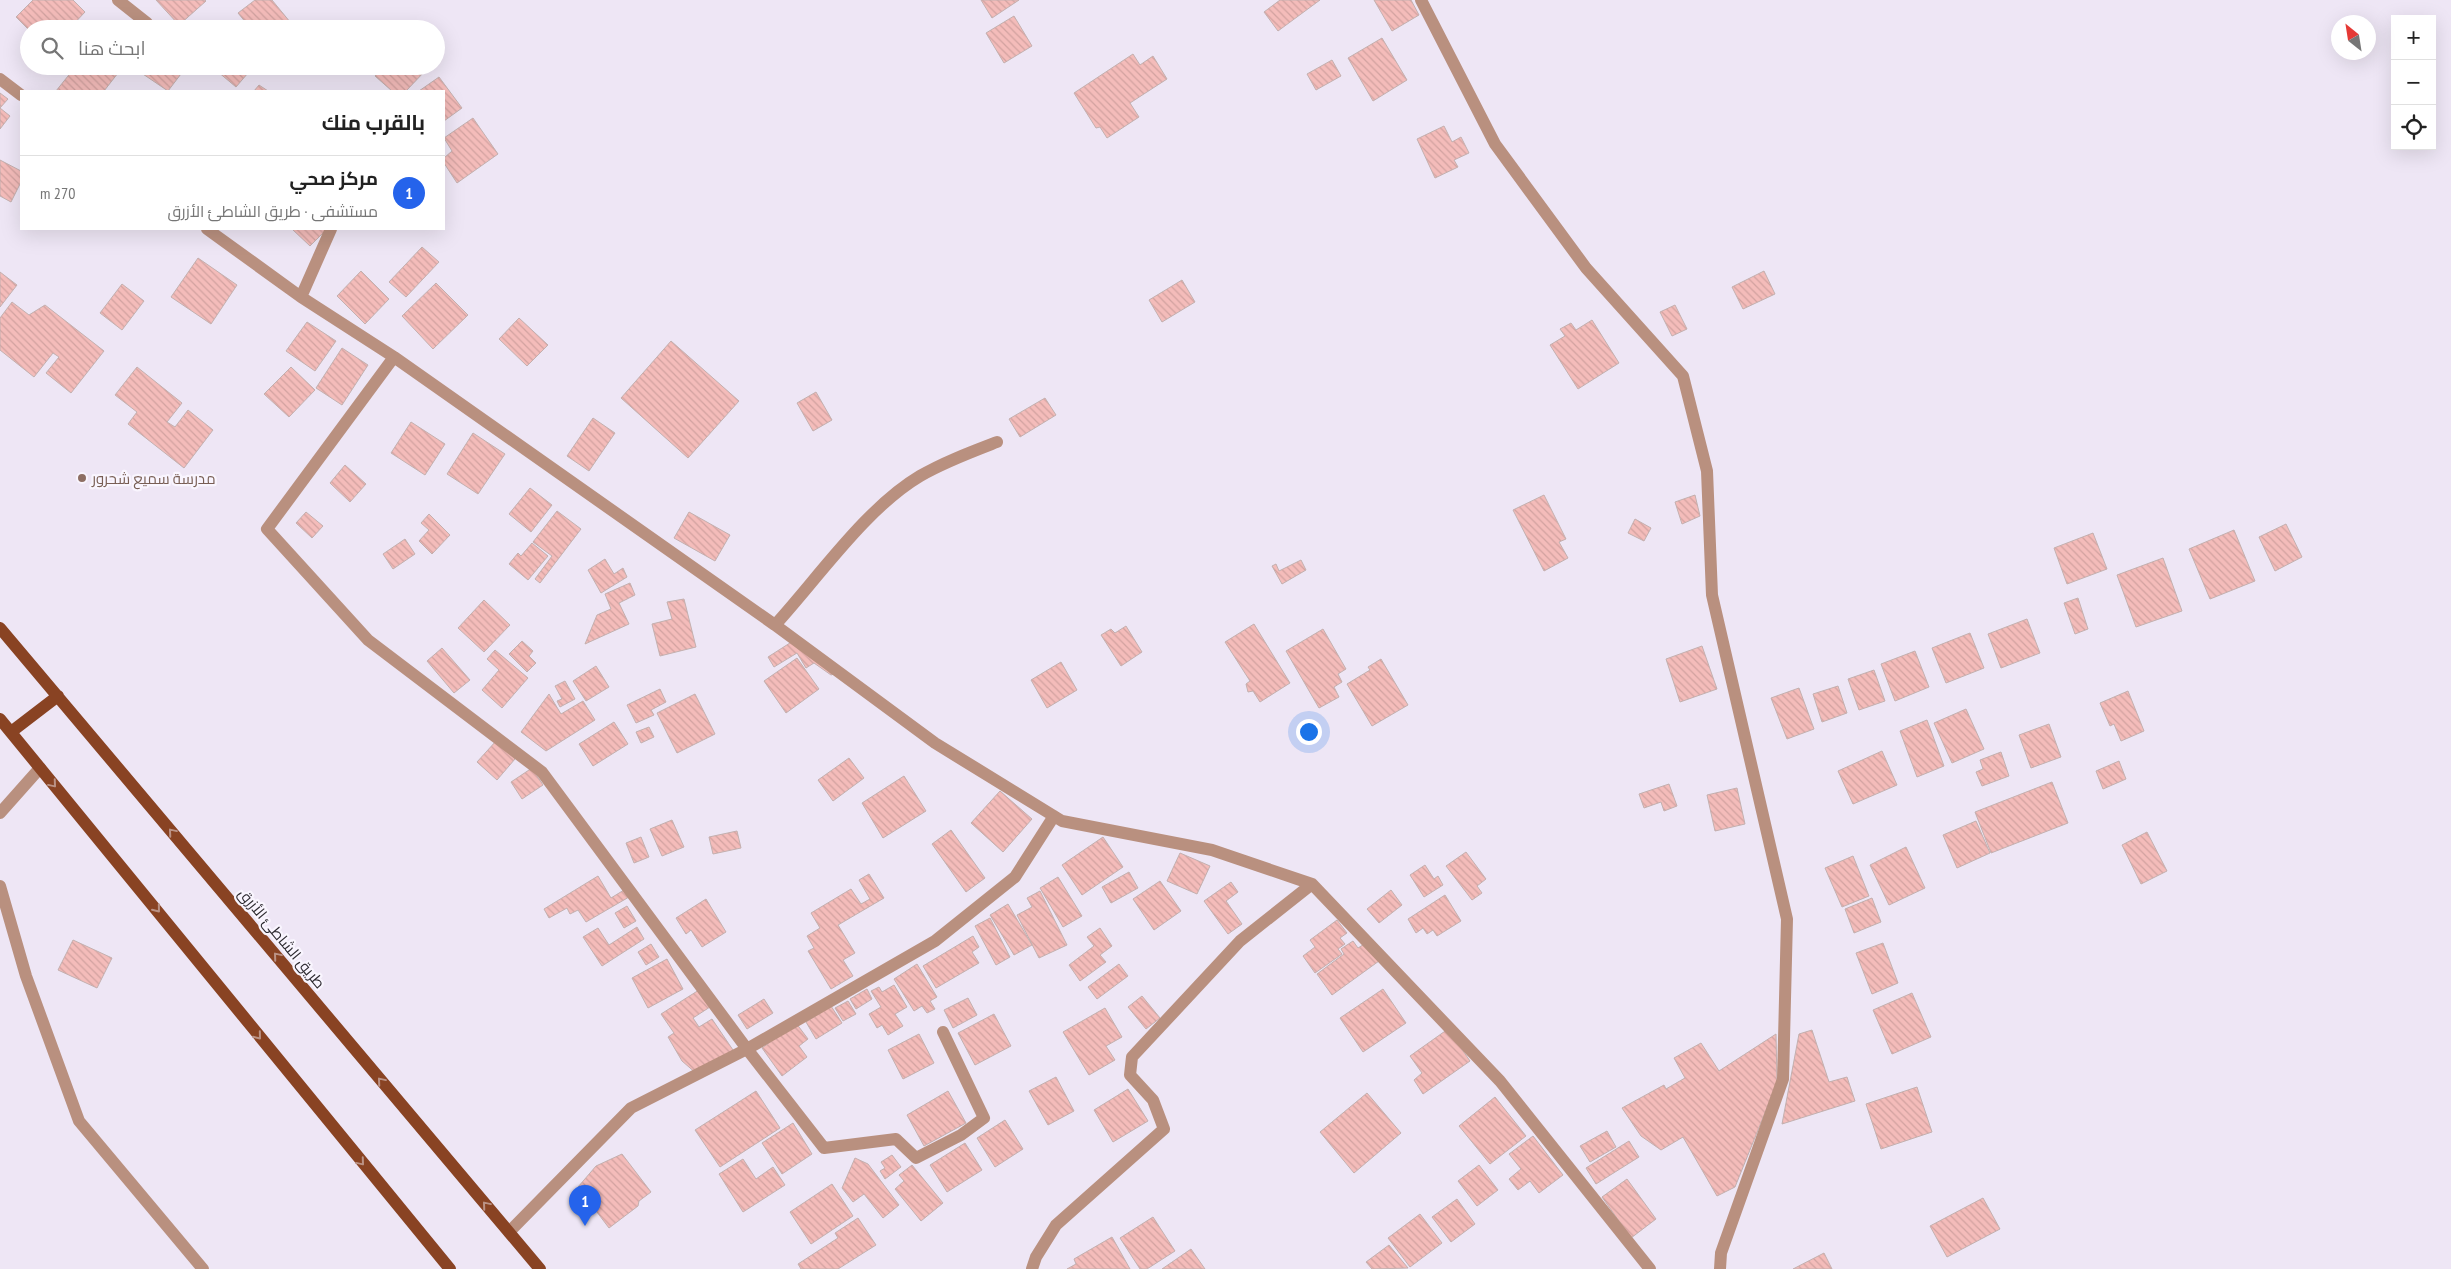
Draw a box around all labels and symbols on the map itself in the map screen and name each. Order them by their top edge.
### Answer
north arrow [2331,15,2376,60]
place label: مدرسة سميع شحرور [91,469,216,490]
marker: مدرسة سميع شحرور [76,472,88,484]
your location [1296,719,1322,745]
one-way arrow [48,778,56,787]
one-way arrow [169,829,178,838]
street label: طريق الشاطئ الأزرق [234,884,329,993]
one-way arrow [151,903,159,912]
one-way arrow [273,953,282,962]
one-way arrow [253,1030,261,1039]
one-way arrow [378,1077,387,1086]
one-way arrow [356,1156,364,1165]
pin: 1 [569,1185,601,1226]
one-way arrow [483,1201,492,1210]

